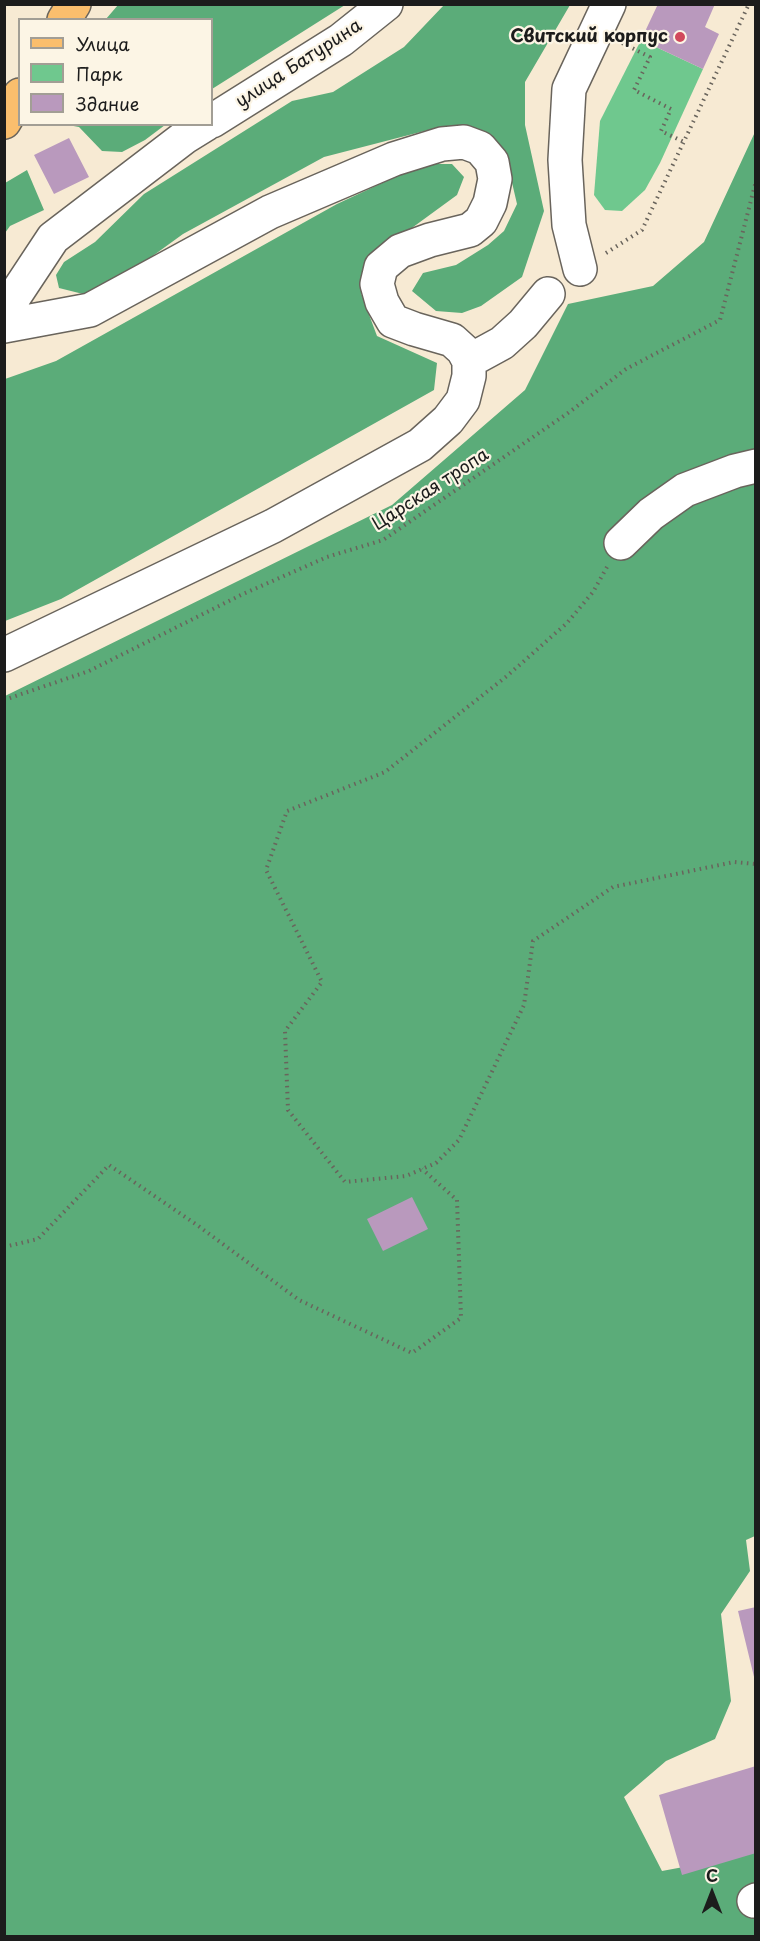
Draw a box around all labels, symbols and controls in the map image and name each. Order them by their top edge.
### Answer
street label: улица Батурина [232,15,366,113]
legend [18,18,213,126]
place label: Свитский корпус [510,26,668,48]
text: Улица [76,30,130,57]
marker: Свитский корпус [673,30,687,44]
text: Парк [76,60,122,87]
text: Здание [76,90,139,117]
street label: Царская тропа [369,444,493,536]
north arrow [682,1863,742,1923]
text: С [706,1863,718,1887]

